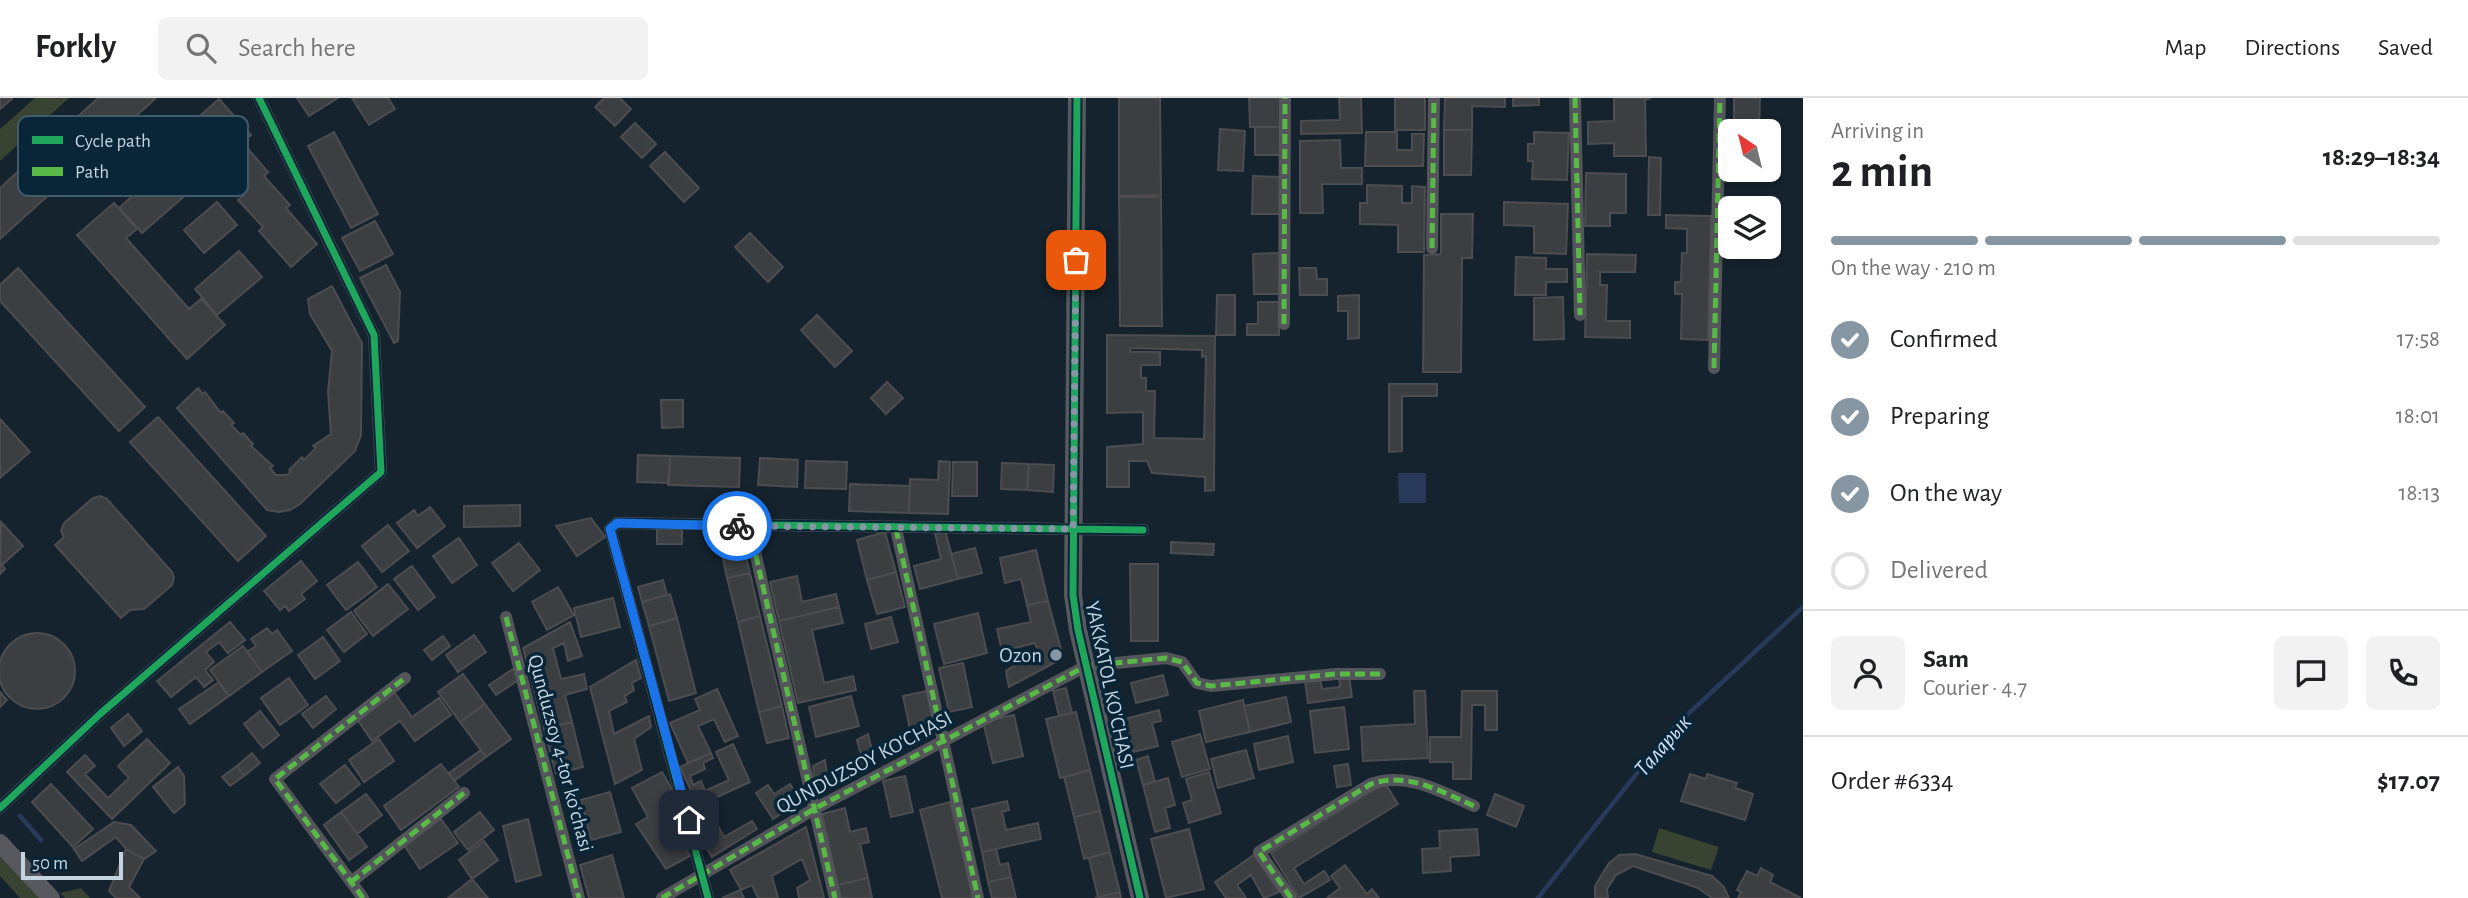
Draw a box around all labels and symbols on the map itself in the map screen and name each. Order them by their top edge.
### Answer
legend [18,116,248,196]
north arrow [1718,119,1782,182]
text: Cycle path [75,132,151,151]
text: Path [75,163,109,182]
pin [1046,230,1106,290]
courier [702,491,772,561]
street label: YAKKATOL KO'CHASI [1081,599,1138,771]
place label: Ozon [999,645,1042,666]
marker: Ozon [1048,647,1064,663]
street label: Qunduzsoy 4-tor koʻchasi [524,652,597,854]
street label: QUNDUZSOY KO'CHASI [773,707,956,818]
water label: Таларык [1630,710,1696,781]
pin [659,790,719,850]
scale bar [21,849,122,881]

